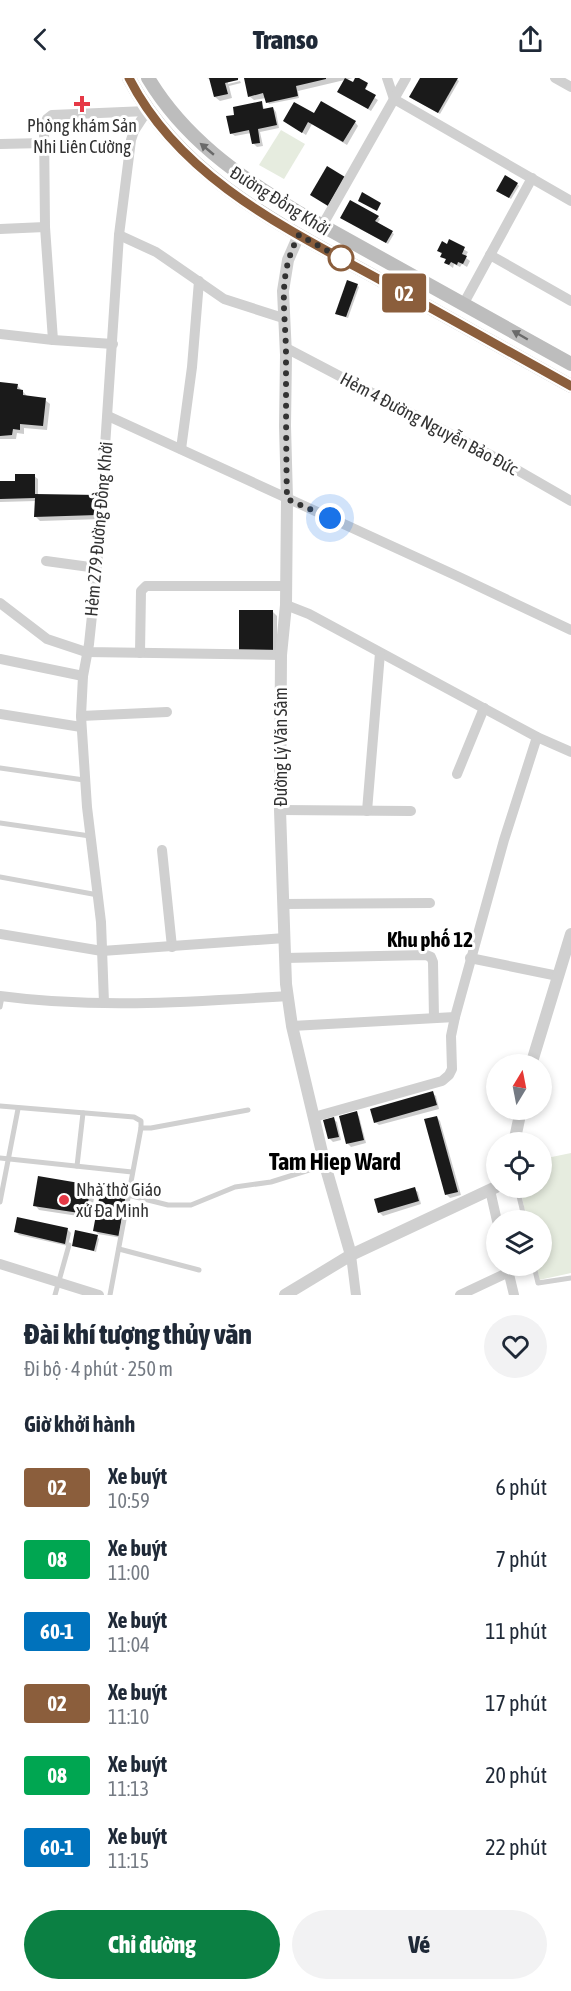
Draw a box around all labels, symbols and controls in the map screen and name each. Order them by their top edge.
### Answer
icon: back [24,23,57,56]
icon: share [514,23,547,56]
text: Transo [253,24,318,55]
marker: Phòng khám Sản Nhi Liên Cường [73,95,91,113]
place label: Phòng khám Sản Nhi Liên Cường [27,115,137,157]
one-way arrow [199,143,215,156]
street label: Đường Đồng Khởi [226,161,335,240]
unlabelled marker [328,245,354,271]
line badge: 02 [377,274,431,312]
text: 02 [394,281,414,305]
one-way arrow [511,330,528,340]
street label: Hẻm 4 Đường Nguyễn Bảo Đức [337,368,522,479]
street label: Hẻm 279 Đường Đồng Khởi [79,440,117,617]
your location [315,503,345,533]
street label: Đường Lý Văn Sâm [270,687,291,807]
district label: Khu phố 12 [387,927,473,951]
north arrow [486,1054,552,1120]
map controls [486,1054,552,1276]
button: locate [486,1132,552,1198]
district label: Tam Hiep Ward [269,1148,401,1175]
place label: Nhà thờ Giáo xứ Đa Minh [76,1179,162,1221]
marker: Nhà thờ Giáo xứ Đa Minh [57,1193,71,1207]
button: layers [486,1210,552,1276]
button: heart [484,1315,547,1378]
text: Đài khí tượng thủy văn [24,1318,252,1350]
text: Đi bộ · 4 phút · 250 m [24,1357,173,1380]
text: Giờ khởi hành [24,1411,135,1437]
text: Xe buýt [108,1463,167,1489]
text: 6 phút [496,1474,547,1500]
text: 02 [47,1475,67,1499]
text: 10:59 [108,1489,150,1512]
text: Xe buýt [108,1535,167,1561]
text: 7 phút [496,1546,547,1572]
text: 08 [47,1547,67,1571]
text: 11:00 [108,1561,150,1584]
text: Xe buýt [108,1607,167,1633]
text: 11 phút [485,1618,547,1644]
text: 60-1 [40,1619,74,1643]
text: 11:04 [108,1633,150,1656]
text: Xe buýt [108,1679,167,1705]
text: 17 phút [485,1690,547,1716]
text: 02 [47,1691,67,1715]
text: 11:10 [108,1705,149,1728]
text: Xe buýt [108,1751,167,1777]
text: 20 phút [485,1762,547,1788]
text: 08 [47,1763,67,1787]
text: 11:13 [108,1777,149,1800]
text: Xe buýt [108,1823,167,1849]
text: 22 phút [485,1834,547,1860]
text: 60-1 [40,1835,74,1859]
text: 11:15 [108,1849,149,1872]
button: Chỉ đường [24,1910,280,1979]
button: Vé [292,1910,547,1979]

